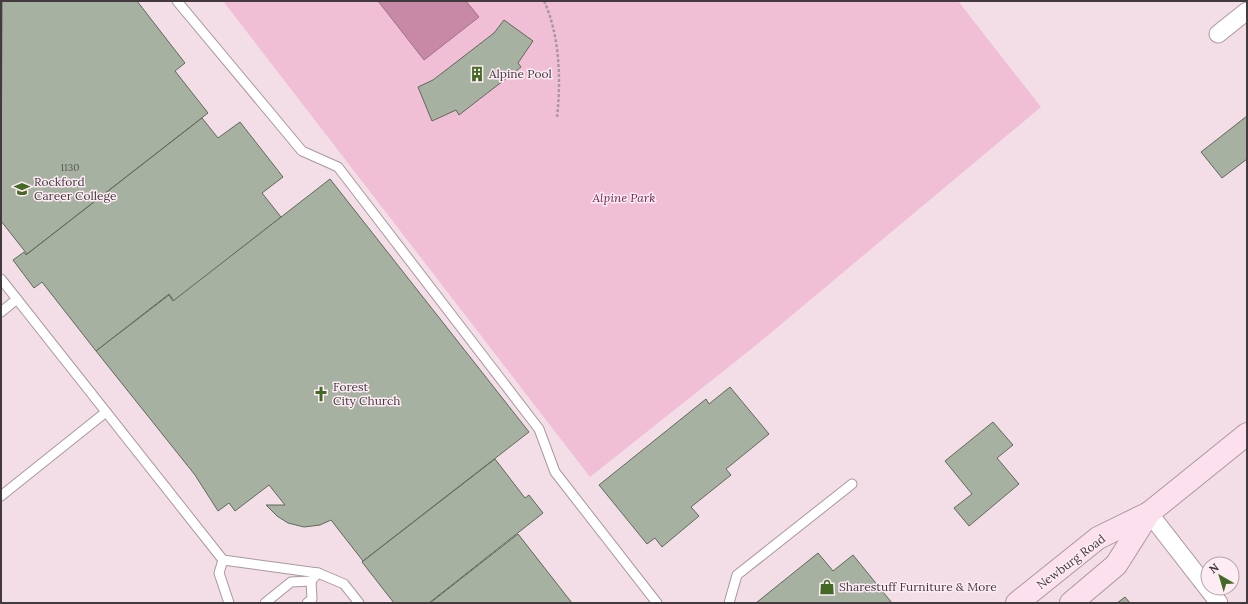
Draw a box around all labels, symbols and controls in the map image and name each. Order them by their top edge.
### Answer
building icon: Alpine Pool [468,65,486,83]
place label: Alpine Pool [488,66,552,81]
house number: 1130 [60,161,80,174]
place label: Rockford Career College [34,174,117,203]
school or university icon: Rockford Career College [13,180,31,198]
park label: Alpine Park [591,190,656,205]
place label: Forest City Church [333,379,401,408]
church icon: Forest City Church [312,385,330,403]
street label: Newburg Road [1033,531,1108,592]
north arrow [1200,556,1240,596]
text: N [1206,560,1222,576]
shop icon: Sharestuff Furniture & More [818,578,836,596]
place label: Sharestuff Furniture & More [839,579,997,594]

